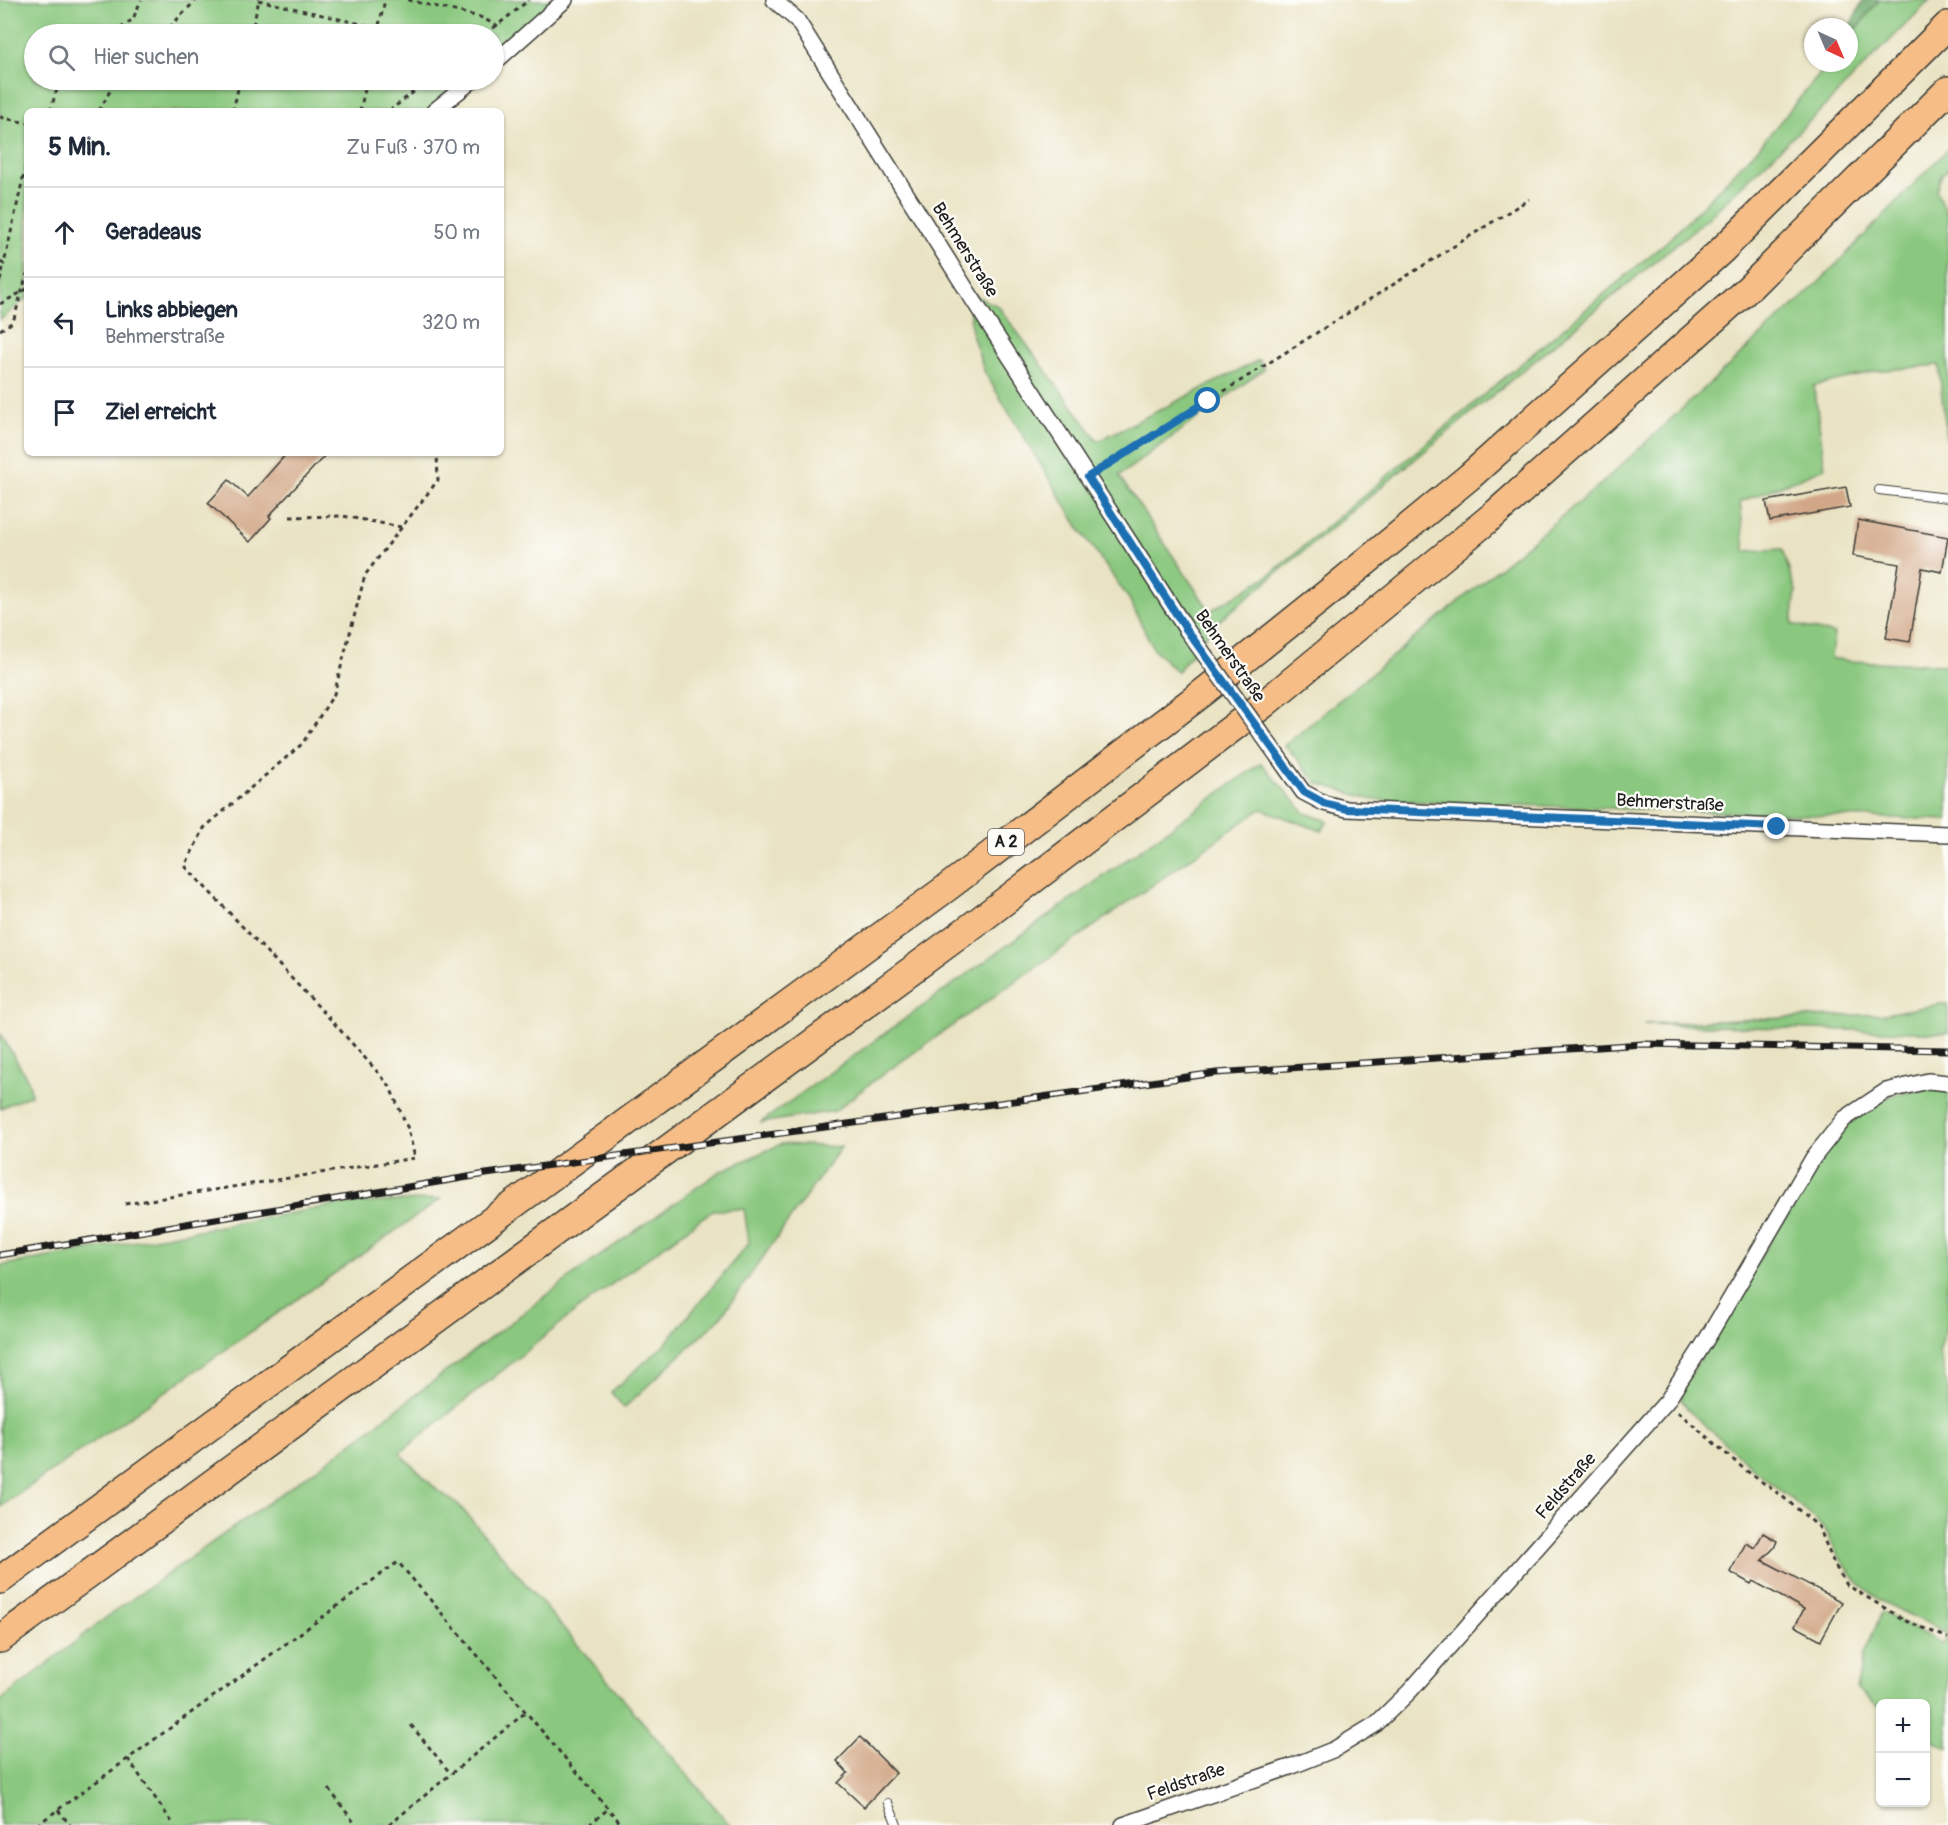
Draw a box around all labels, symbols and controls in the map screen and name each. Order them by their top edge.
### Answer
north arrow [1804,18,1858,72]
search box [24,24,504,90]
icon: search [45,41,78,74]
text: Hier suchen [93,43,199,71]
text: 5 Min. [48,131,111,163]
text: Zu Fuß · 370 m [346,135,480,160]
street label: Behmerstraße [927,198,1003,302]
icon: ahead [48,216,81,249]
text: Geradeaus [105,218,201,246]
text: 50 m [433,220,480,245]
text: Links abbiegen [105,296,238,324]
icon: left [48,306,81,339]
text: 320 m [422,310,480,335]
text: Behmerstraße [105,324,225,349]
route start [1194,387,1220,413]
icon: arrive [48,396,81,429]
text: Ziel erreicht [105,398,216,426]
street label: Behmerstraße [1190,605,1270,707]
street label: Behmerstraße [1616,789,1724,817]
route end [1763,813,1789,839]
road number: A 2 [988,829,1024,855]
street label: Feldstraße [1531,1448,1601,1524]
map controls [1876,1699,1930,1807]
button: + [1876,1699,1930,1753]
button: − [1876,1753,1930,1807]
street label: Feldstraße [1144,1758,1228,1806]

